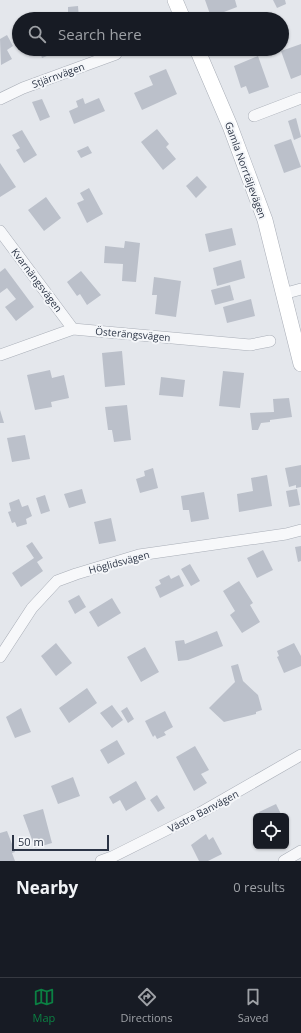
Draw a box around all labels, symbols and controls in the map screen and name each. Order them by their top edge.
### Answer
search box [12,12,289,56]
icon: search [26,23,48,45]
text: Search here [58,24,142,44]
street label: Stjärnvägen [30,59,86,91]
street label: Gamla Norrtäljevägen [222,120,270,220]
street label: Kvarnängsvägen [8,245,66,315]
street label: Österängsvägen [95,324,171,344]
street label: Höglidsvägen [87,547,151,577]
street label: Västra Banvägen [165,787,241,835]
map controls [253,813,289,849]
button: locate [253,813,289,849]
scale bar [12,833,109,852]
text: 50 m [18,834,44,849]
text: Nearby [16,876,78,899]
text: 0 results [233,878,285,896]
tab: Map [33,986,55,1025]
tab: Directions [121,986,173,1025]
tab: Saved [238,986,268,1025]

